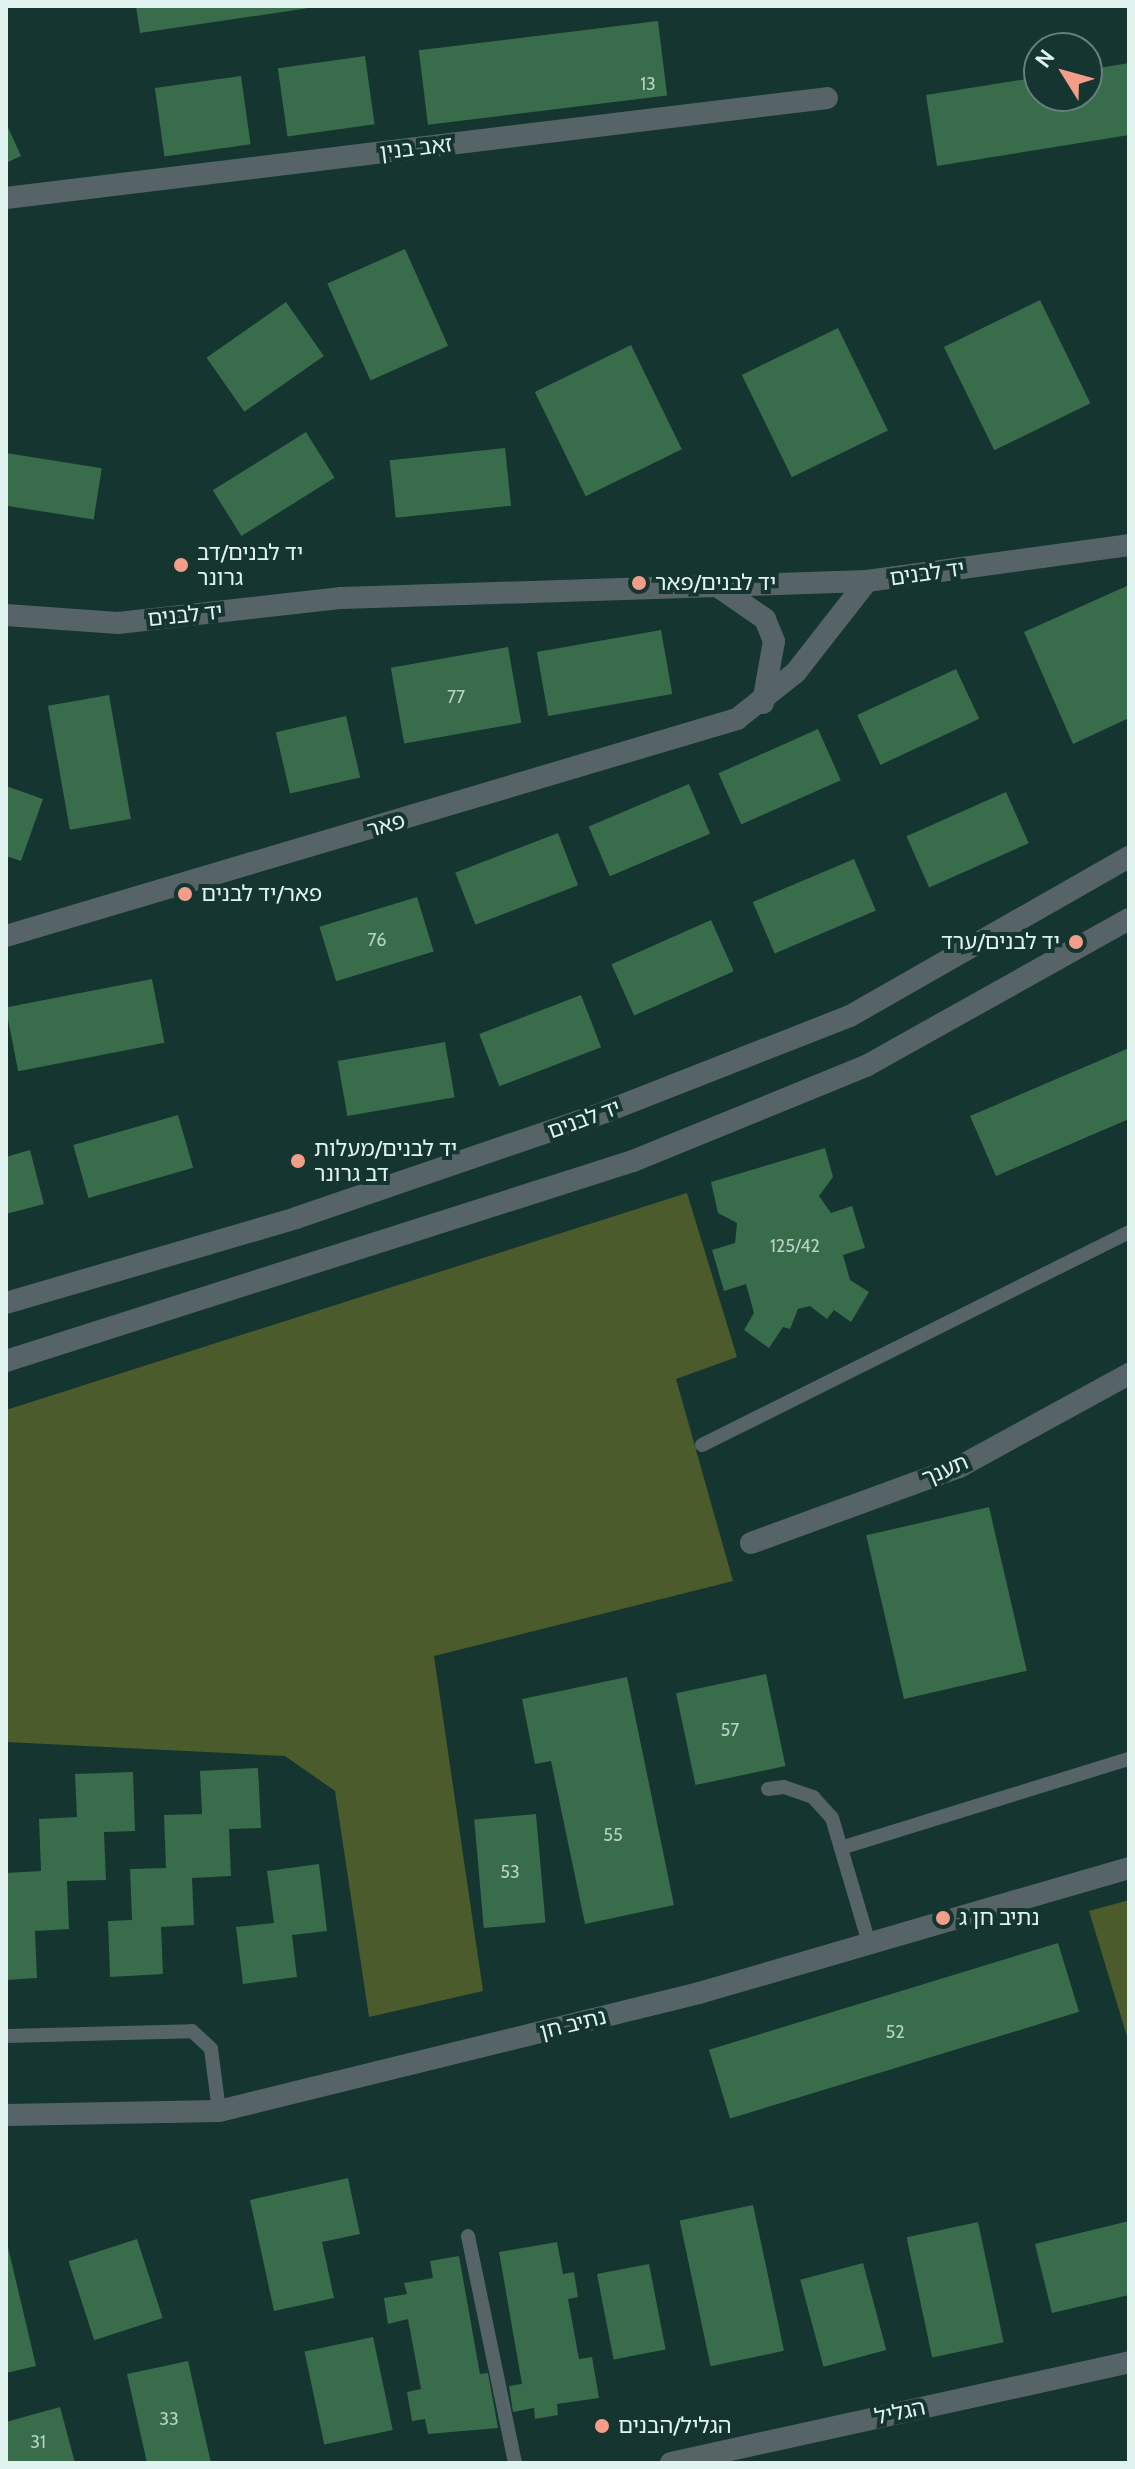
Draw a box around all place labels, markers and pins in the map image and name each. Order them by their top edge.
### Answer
place label: יד לבנים/דב גרונר [197,539,303,590]
marker: יד לבנים/דב גרונר [172,556,190,574]
place label: יד לבנים/פאר [655,570,776,596]
marker: יד לבנים/פאר [630,574,648,592]
place label: פאר/יד לבנים [201,881,322,907]
marker: פאר/יד לבנים [176,885,194,903]
place label: יד לבנים/ערד [941,929,1060,955]
marker: יד לבנים/ערד [1067,933,1085,951]
place label: יד לבנים/מעלות דב גרונר [314,1135,457,1186]
marker: יד לבנים/מעלות דב גרונר [289,1152,307,1170]
place label: נתיב חן ג [959,1905,1040,1931]
marker: נתיב חן ג [934,1909,952,1927]
place label: הגליל/הבנים [618,2413,732,2439]
marker: הגליל/הבנים [593,2417,611,2435]

